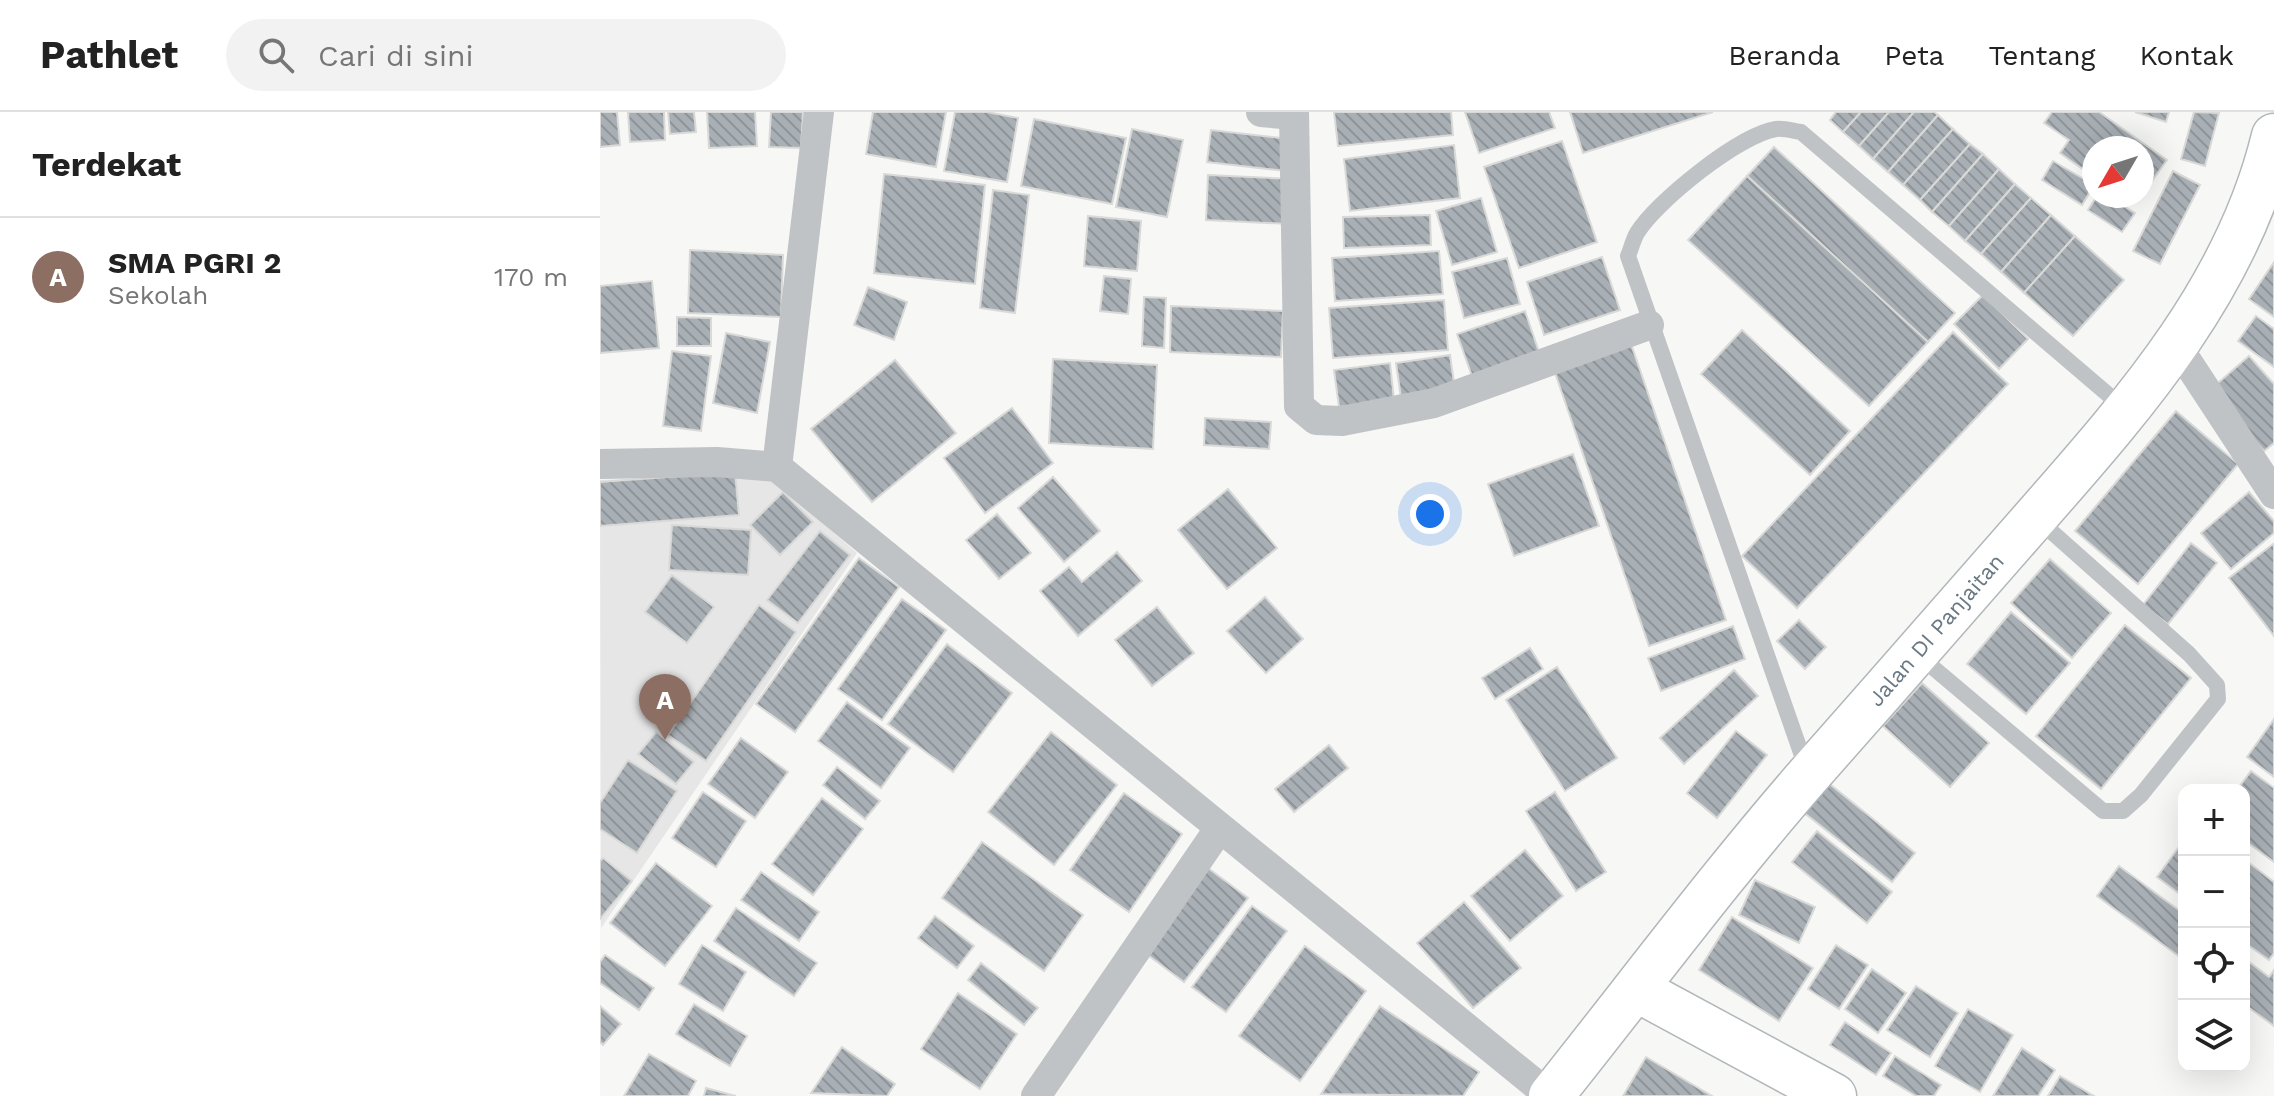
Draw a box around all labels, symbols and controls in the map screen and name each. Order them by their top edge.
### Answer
search box [226,19,786,91]
text: Pathlet [40,33,178,77]
icon: search [254,33,298,77]
text: Cari di sini [318,38,473,73]
text: Beranda [1728,39,1840,72]
text: Peta [1884,39,1944,72]
text: Tentang [1988,39,2095,72]
text: Kontak [2139,39,2234,72]
north arrow [2082,136,2154,208]
text: Terdekat [32,144,181,184]
text: SMA PGRI 2 [108,245,281,280]
text: A [49,262,67,292]
text: 170 m [494,262,568,292]
text: Sekolah [108,280,208,310]
your location [1410,494,1450,534]
street label: Jalan DI Panjaitan [1863,549,2009,711]
pin: A [639,674,691,740]
map controls [2178,784,2250,1072]
button: + [2178,784,2250,856]
button: − [2178,856,2250,928]
button: locate [2178,928,2250,1000]
button: layers [2178,1000,2250,1072]

